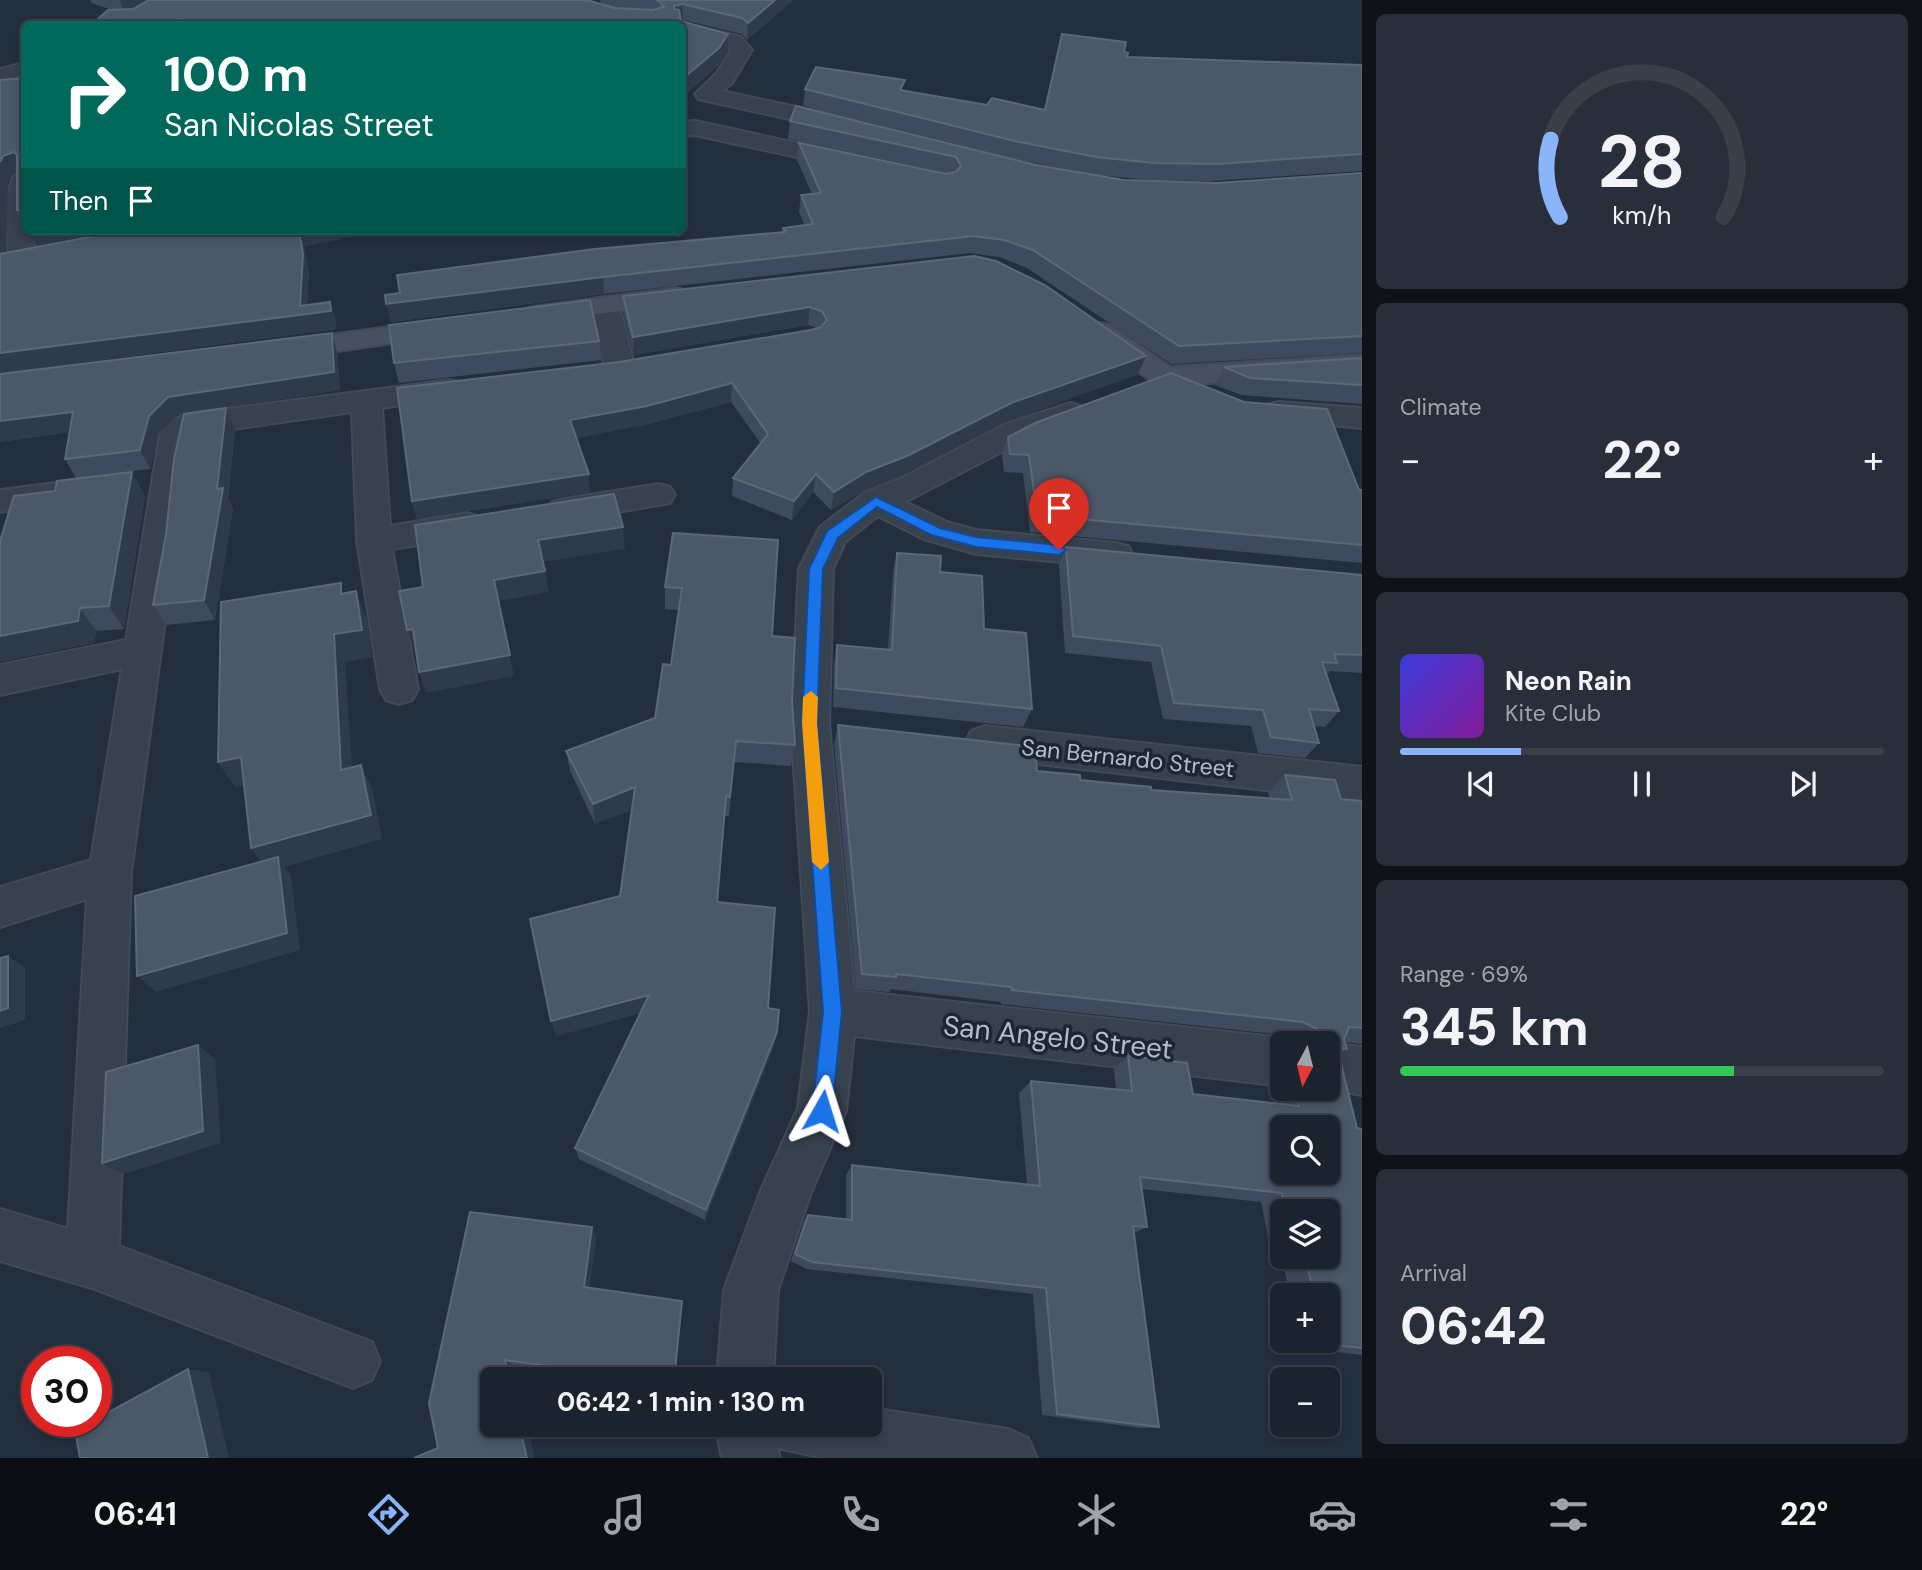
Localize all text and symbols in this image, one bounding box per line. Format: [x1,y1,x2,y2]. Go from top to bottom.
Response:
text: 100 m [164,42,308,106]
icon: right [49,49,140,140]
text: San Nicolas Street [164,104,434,146]
text: 28 [1598,116,1686,211]
icon: arrive [122,182,160,220]
text: Then [49,184,108,218]
text: km/h [1612,199,1672,232]
text: Climate [1400,392,1482,422]
text: 22° [1603,426,1681,494]
text: − [1400,435,1421,485]
text: + [1863,435,1884,485]
pin [1029,478,1089,550]
icon: arrive [1040,489,1078,527]
text: Neon Rain [1505,664,1632,698]
text: Kite Club [1505,698,1601,728]
street label: San Bernardo Street [1020,732,1236,784]
icon: previous [1462,765,1500,803]
icon: pause [1623,765,1661,803]
icon: next [1784,765,1822,803]
text: Range · 69% [1400,959,1528,989]
text: 345 km [1400,993,1589,1061]
street label: San Angelo Street [942,1007,1174,1068]
north arrow [1270,1031,1340,1101]
map controls [1270,1031,1340,1437]
position arrow [785,1074,859,1148]
button: search [1270,1115,1340,1185]
button: layers [1270,1199,1340,1269]
text: Arrival [1400,1258,1467,1288]
button: + [1270,1283,1340,1353]
text: 06:42 [1400,1292,1547,1360]
speed limit sign: 30 [21,1346,112,1437]
button: − [1270,1367,1340,1437]
text: 06:42 · 1 min · 130 m [557,1385,805,1419]
icon: directions [364,1490,413,1539]
icon: music [600,1490,649,1539]
icon: phone [836,1490,885,1539]
icon: climate [1072,1490,1121,1539]
icon: car [1308,1490,1357,1539]
icon: filters [1544,1490,1593,1539]
text: 06:41 [94,1493,177,1535]
text: 22° [1780,1493,1828,1535]

